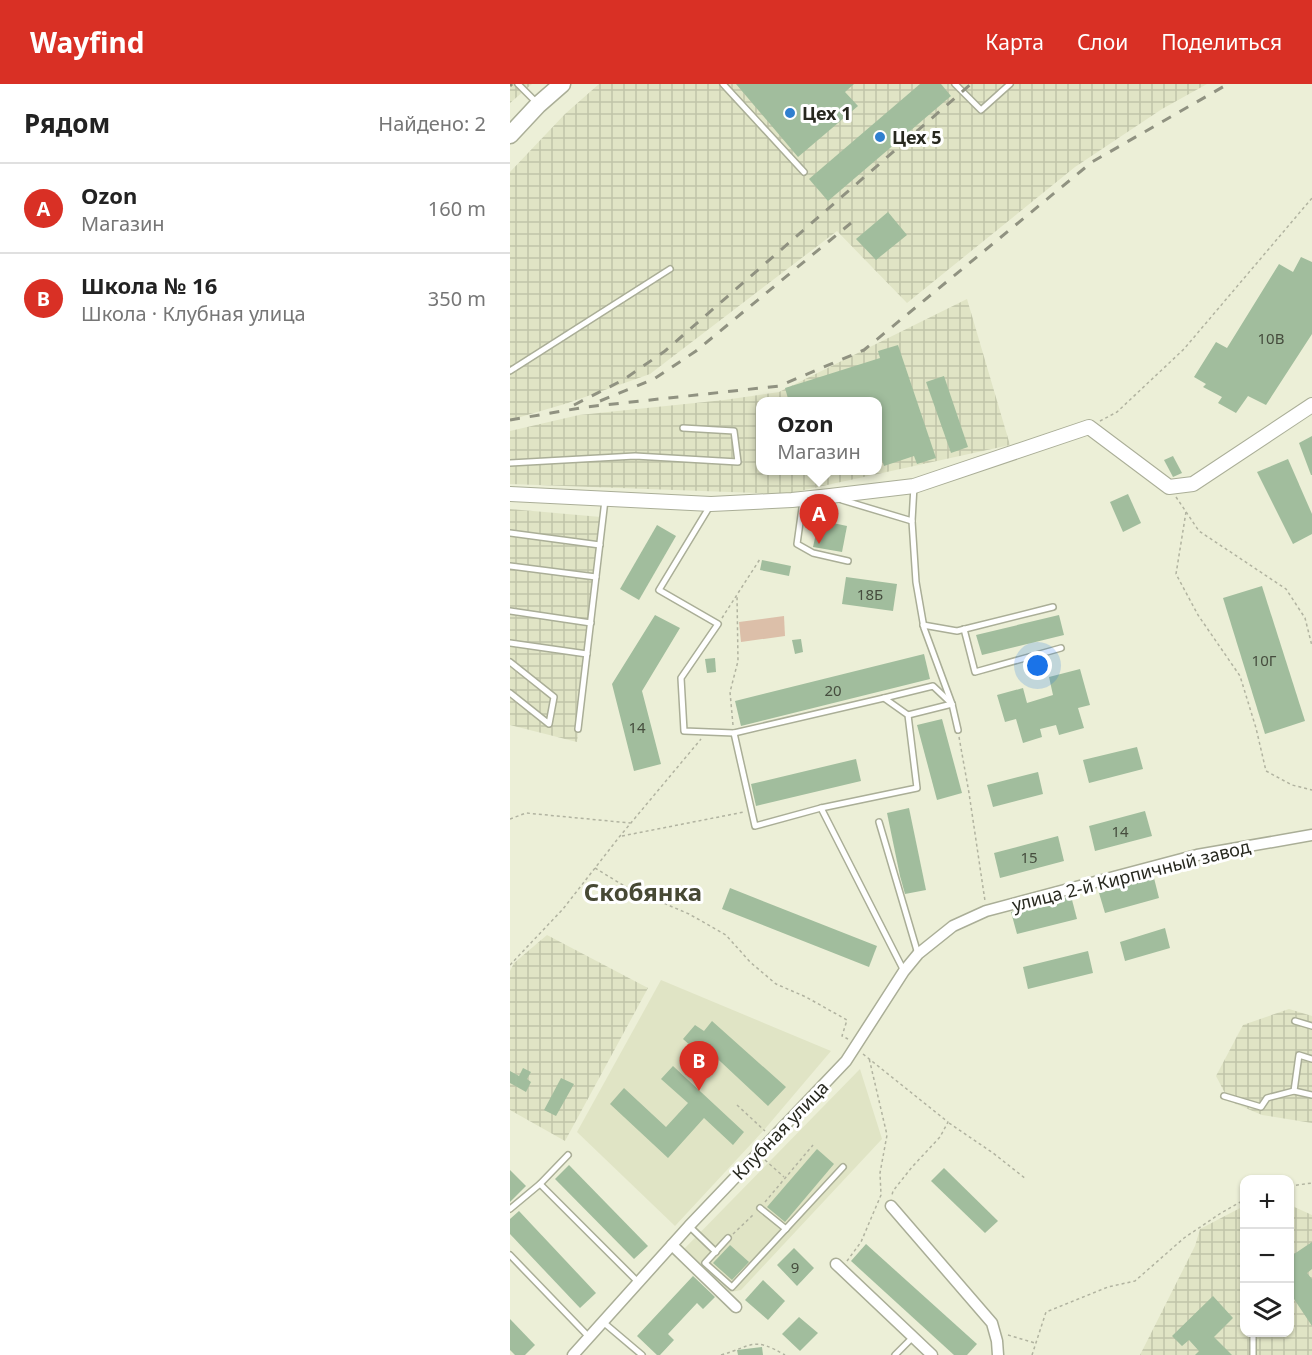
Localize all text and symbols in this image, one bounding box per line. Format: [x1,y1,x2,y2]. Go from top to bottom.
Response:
text: Wayfind [30,23,144,61]
text: Карта [985,28,1044,56]
text: Слои [1077,28,1128,56]
text: Поделиться [1161,28,1282,56]
place label: Цех 1 [802,101,851,125]
text: Рядом [24,105,110,141]
marker: Цех 1 [783,106,797,120]
text: Найдено: 2 [378,110,486,137]
place label: Цех 5 [892,125,941,149]
marker: Цех 5 [873,130,887,144]
text: Ozon [81,180,137,210]
text: A [37,195,50,222]
text: 160 m [428,195,486,222]
text: Магазин [81,210,165,237]
text: Школа № 16 [81,270,217,300]
text: B [37,285,50,312]
text: 350 m [428,285,486,312]
text: Школа · Клубная улица [81,300,306,327]
house number: 10В [1258,328,1284,348]
popup [756,397,882,475]
text: Ozon [777,408,834,438]
text: Магазин [777,438,861,465]
pin: A [800,494,838,544]
house number: 18Б [857,584,883,604]
house number: 10Г [1252,650,1277,670]
your location [1023,651,1052,680]
house number: 20 [824,680,842,700]
house number: 14 [628,717,646,737]
house number: 14 [1111,821,1129,841]
street label: улица 2-й Кирпичный завод [1009,834,1253,916]
house number: 15 [1020,847,1038,867]
district label: Скобянка [584,875,702,908]
pin: B [680,1042,718,1091]
street label: Клубная улица [727,1075,833,1185]
map controls [1240,1175,1294,1337]
button: + [1240,1175,1294,1229]
button: − [1240,1229,1294,1283]
house number: 9 [791,1257,799,1277]
button: layers [1240,1283,1294,1337]

